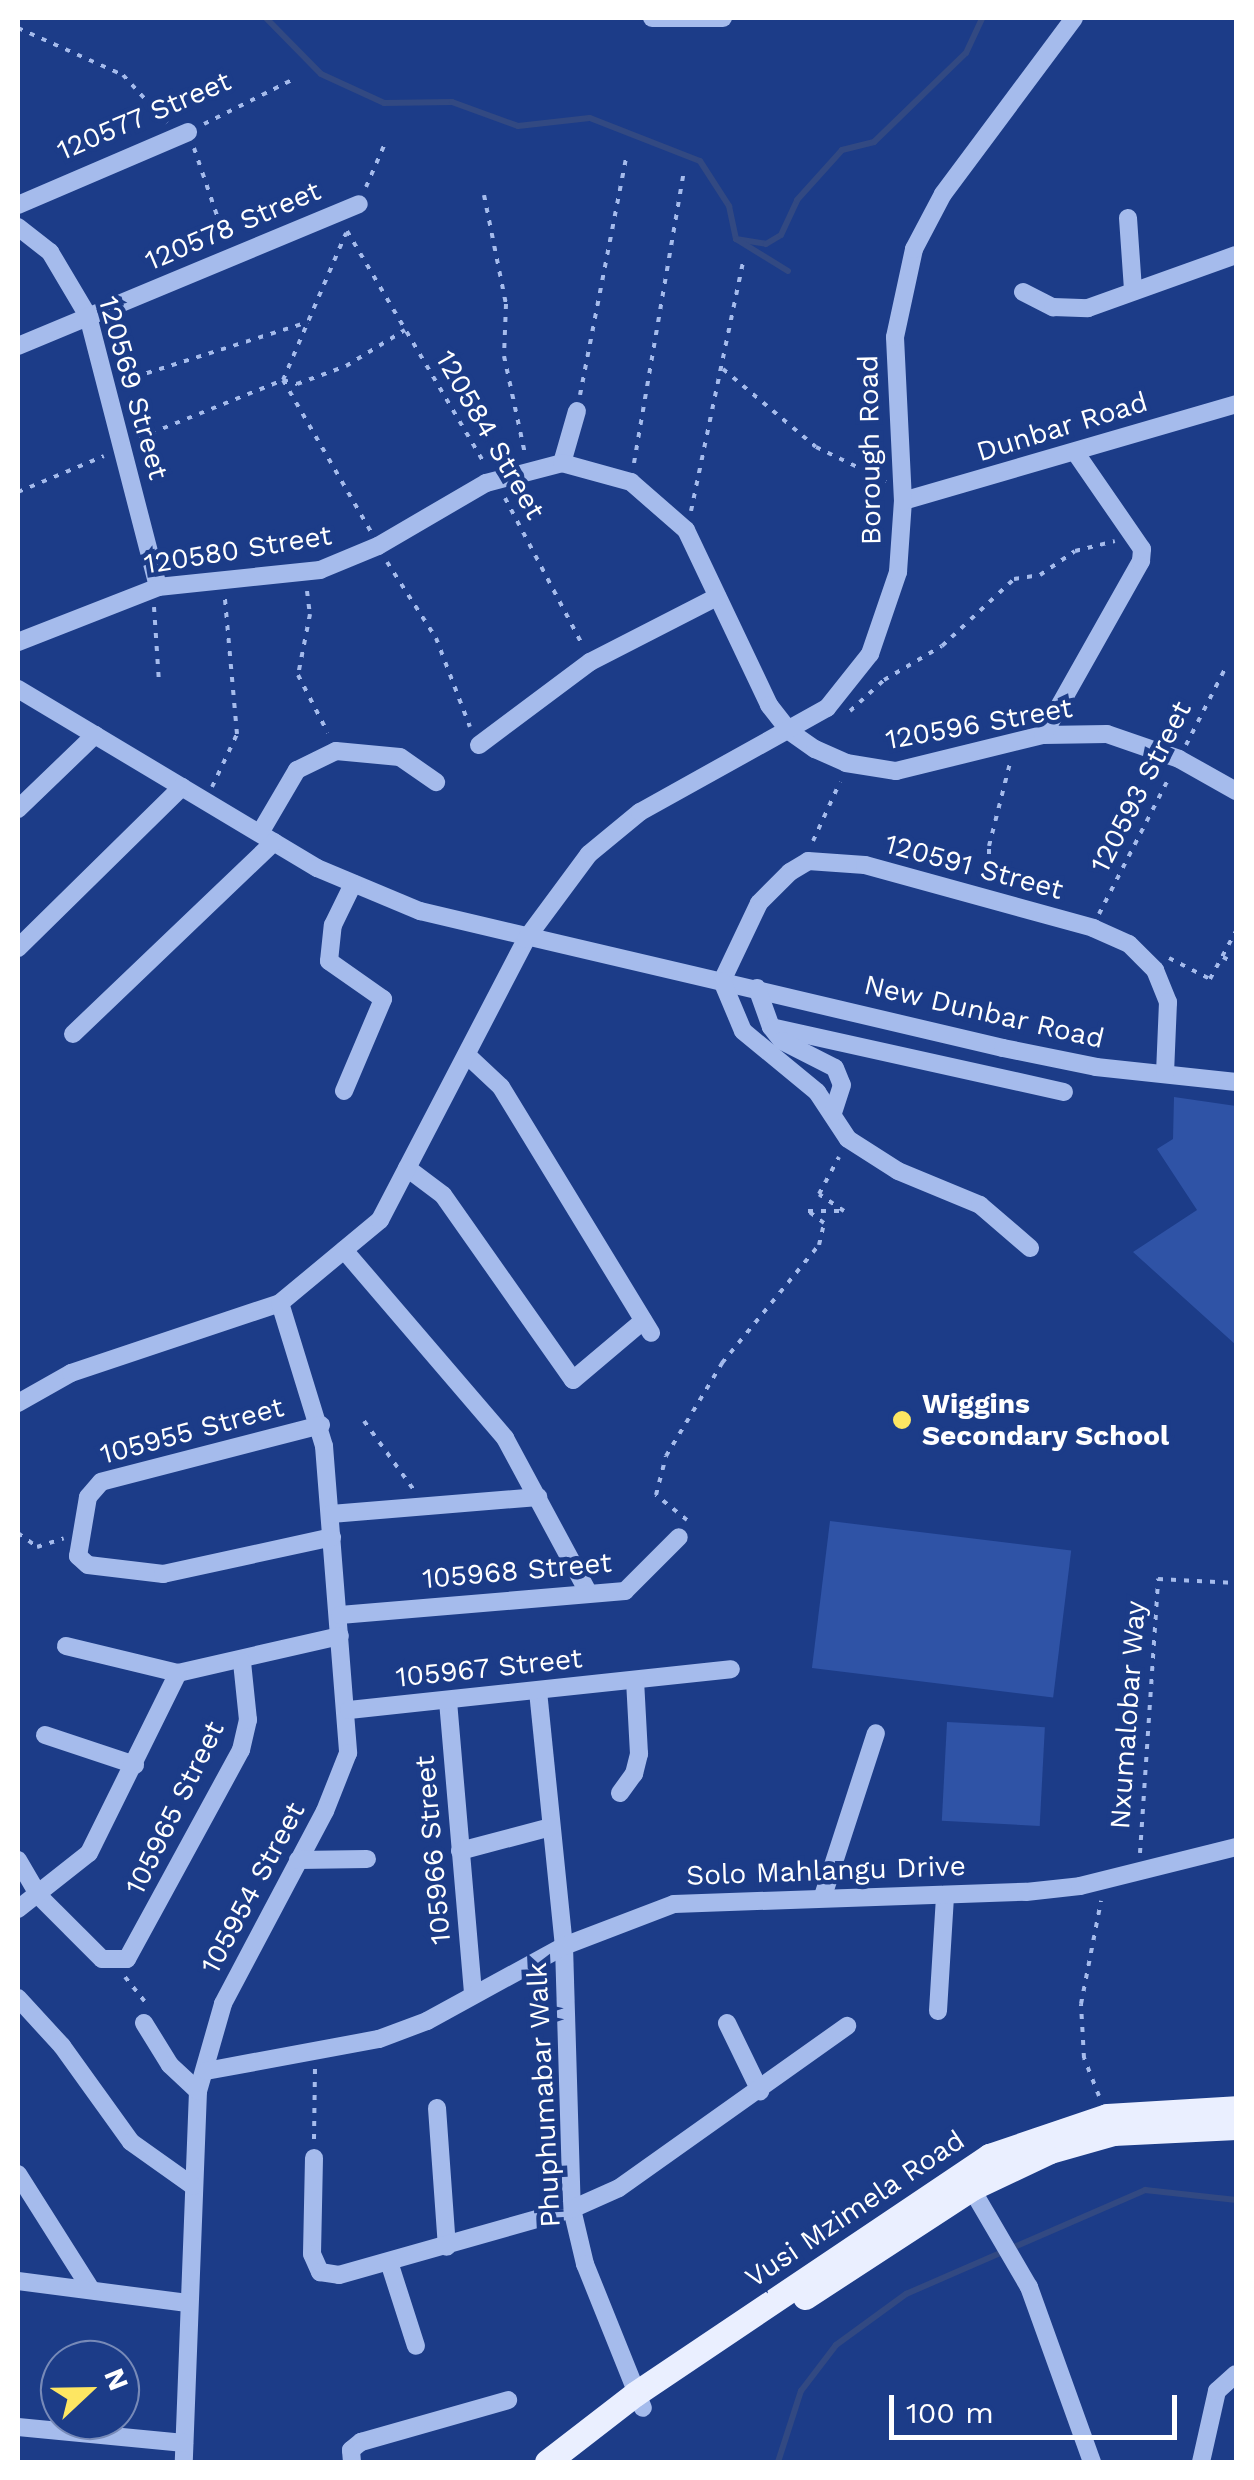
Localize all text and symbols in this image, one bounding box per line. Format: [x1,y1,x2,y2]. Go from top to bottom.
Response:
street label: 120577 Street [52,64,236,168]
street label: 120578 Street [140,174,326,278]
street label: 120569 Street [91,292,175,484]
street label: 120584 Street [428,345,552,525]
street label: Borough Road [852,355,888,545]
street label: Dunbar Road [972,385,1152,469]
street label: 120580 Street [142,519,334,581]
street label: 120596 Street [883,691,1075,757]
street label: 120593 Street [1083,696,1199,878]
street label: 120591 Street [881,827,1067,907]
street label: New Dunbar Road [860,968,1108,1056]
place label: Wiggins Secondary School [922,1387,1170,1453]
street label: 105955 Street [97,1390,287,1472]
marker: Wiggins Secondary School [891,1409,913,1431]
street label: 105968 Street [421,1546,613,1596]
street label: Nxumalobar Way [1103,1599,1153,1831]
street label: 105967 Street [394,1641,584,1695]
street label: 105965 Street [118,1716,232,1900]
street label: 105966 Street [408,1754,458,1946]
street label: 105954 Street [194,1797,312,1979]
street label: Solo Mahlangu Drive [686,1849,966,1893]
street label: Phuphumabar Walk [520,1961,568,2229]
street label: Vusi Mzimela Road [739,2123,971,2295]
north arrow [40,2340,140,2440]
text: N [97,2364,136,2395]
scale bar [894,2375,1182,2437]
text: 100 m [906,2395,994,2430]

